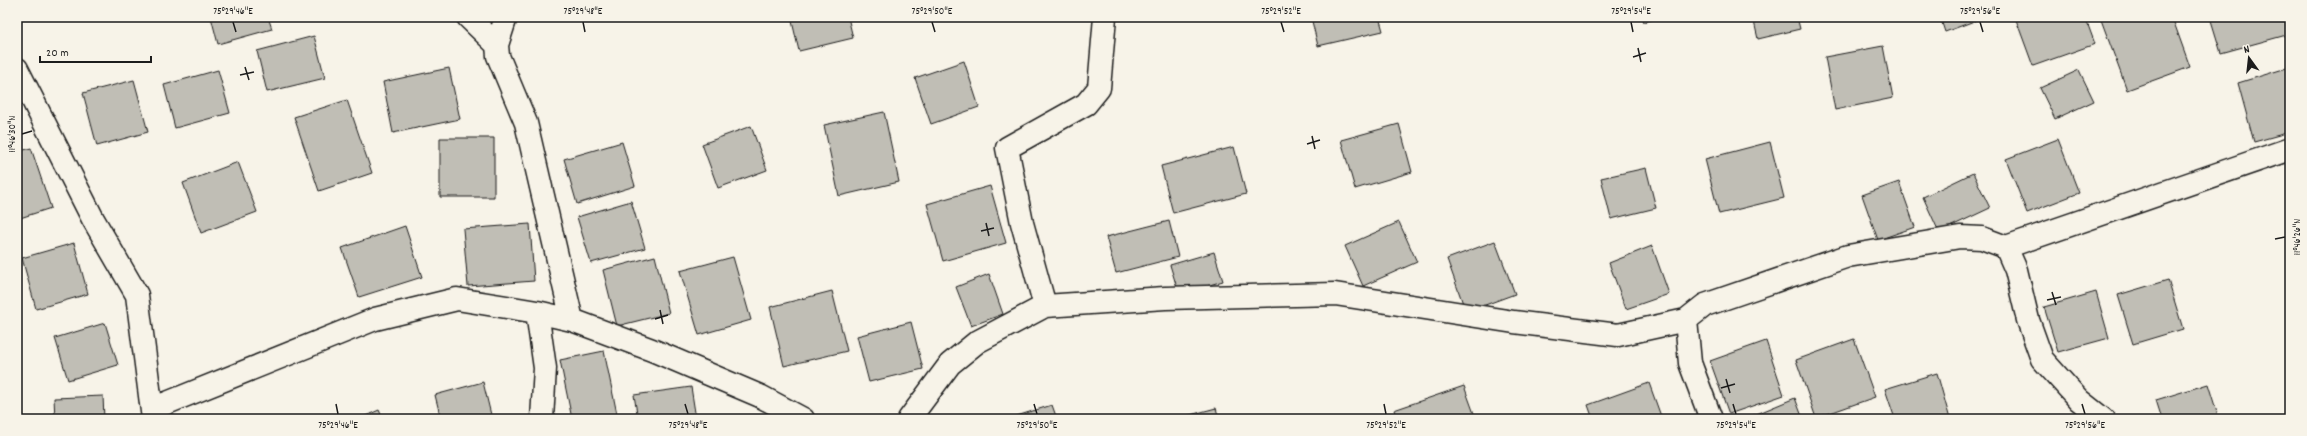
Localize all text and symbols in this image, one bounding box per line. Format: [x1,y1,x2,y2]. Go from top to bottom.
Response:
text: 75°29'46"E [213,5,253,19]
text: 75°29'48"E [564,5,603,19]
text: 75°29'50"E [912,5,953,19]
text: 75°29'52"E [1261,5,1301,19]
text: 75°29'54"E [1611,5,1651,19]
text: 75°29'56"E [1960,5,2001,19]
scale bar [40,38,151,64]
north arrow [2229,38,2269,78]
text: N [2242,42,2252,59]
text: 20 m [46,45,69,62]
text: 11°46'30"N [6,115,20,153]
text: 11°46'26"N [2291,219,2305,255]
text: 75°29'46"E [318,419,358,433]
text: 75°29'48"E [669,419,708,433]
text: 75°29'50"E [1017,419,1058,433]
text: 75°29'52"E [1366,419,1406,433]
text: 75°29'54"E [1716,419,1756,433]
text: 75°29'56"E [2065,419,2106,433]

